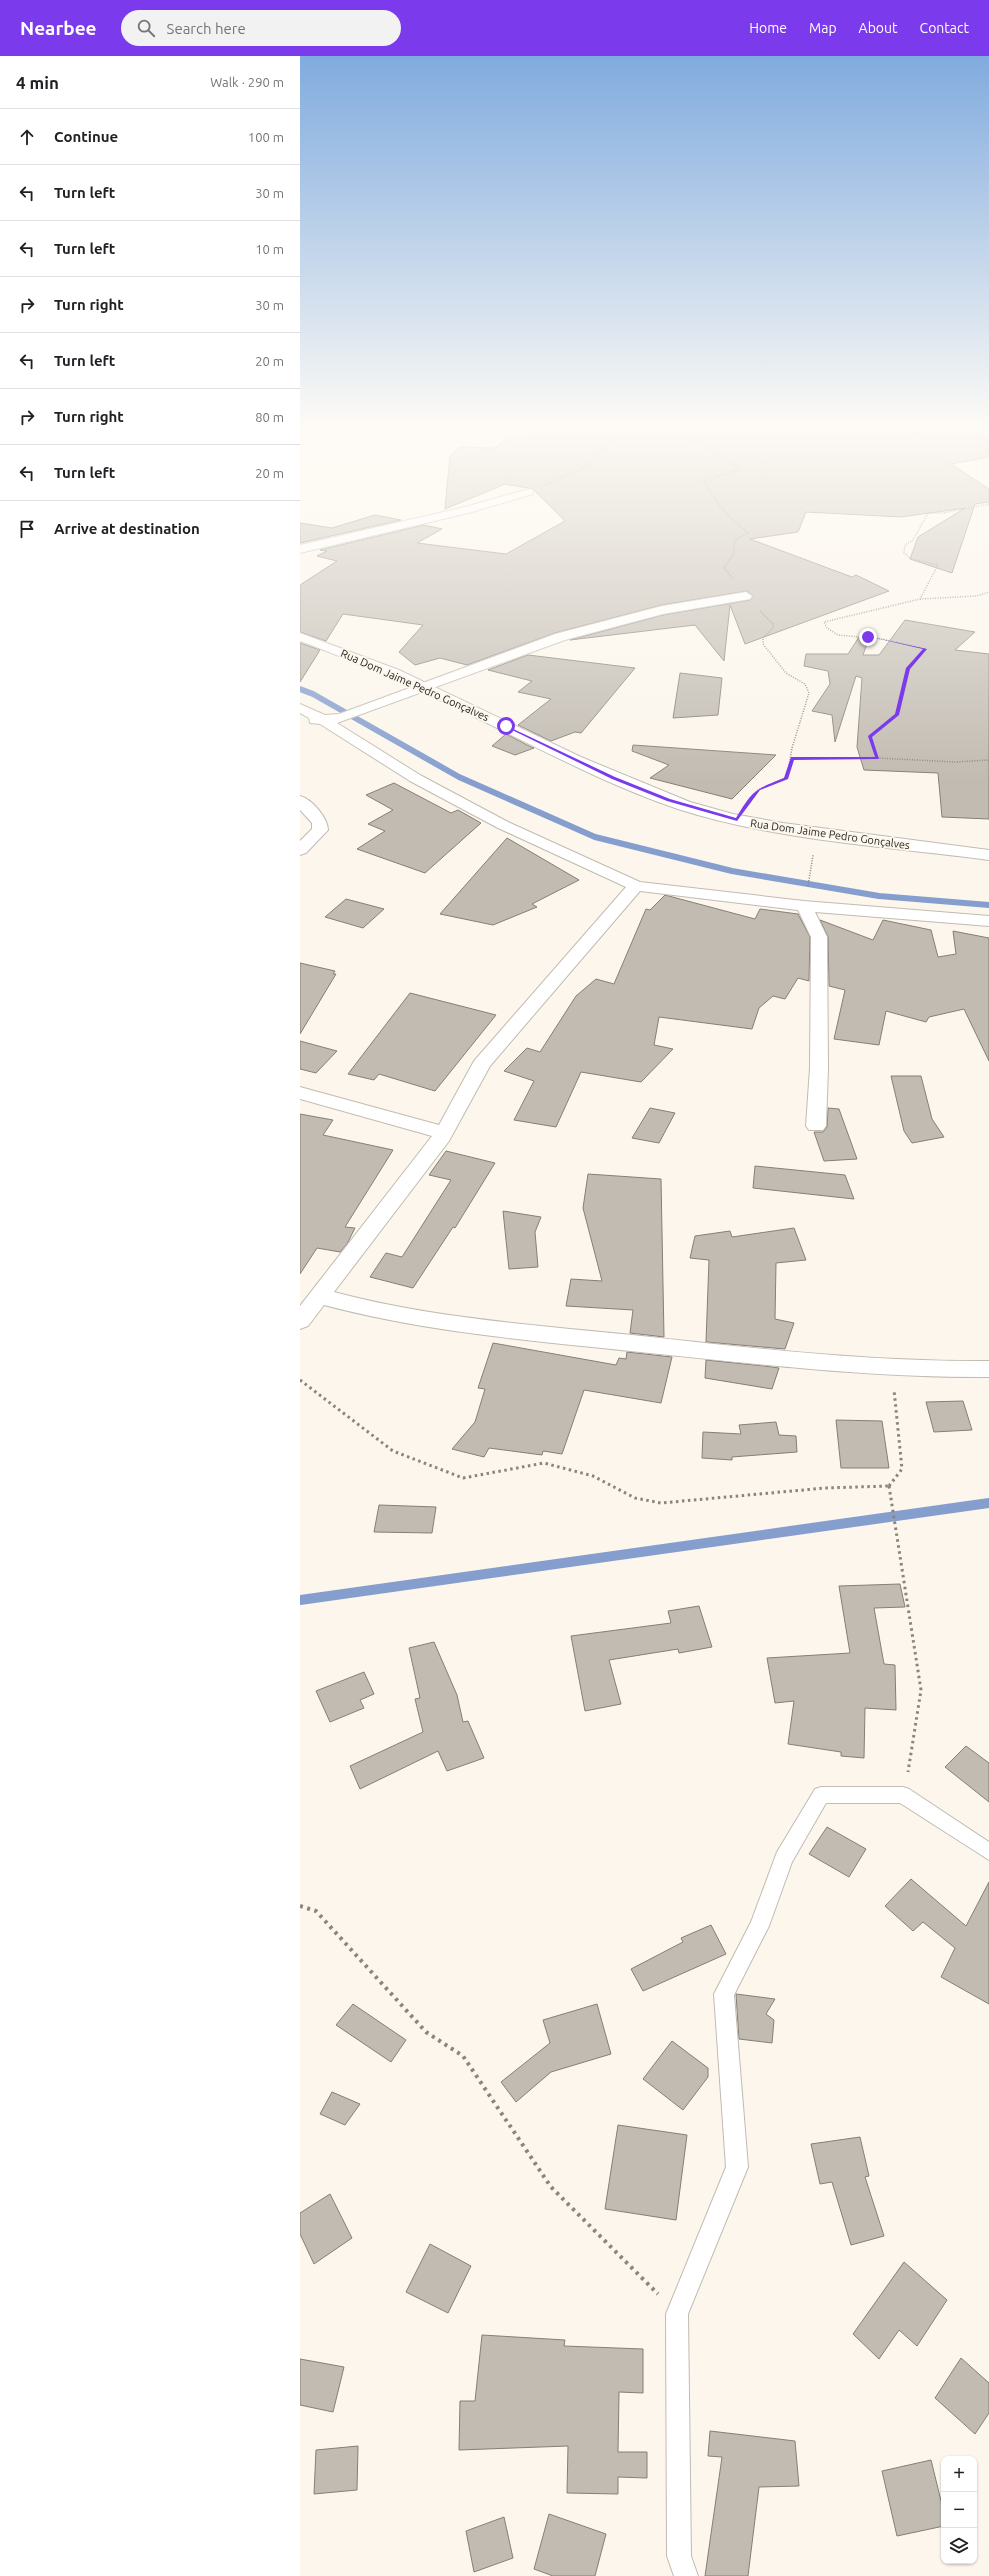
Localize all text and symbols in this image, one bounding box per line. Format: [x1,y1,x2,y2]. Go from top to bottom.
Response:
search box [121,10,401,46]
text: Nearbee [20,17,97,39]
icon: search [135,17,157,39]
text: Search here [167,20,246,37]
text: Home [749,20,787,36]
text: Map [809,20,837,36]
text: About [859,20,898,36]
text: Contact [920,20,969,36]
text: 4 min [16,73,59,92]
text: Walk · 290 m [210,75,284,89]
icon: ahead [16,126,38,148]
text: Continue [54,128,118,145]
text: 100 m [248,130,284,144]
icon: left [16,182,38,204]
text: Turn left [54,184,115,201]
text: 30 m [255,186,284,200]
icon: left [16,238,38,260]
text: Turn left [54,240,115,257]
text: 10 m [255,242,284,256]
icon: right [16,294,38,316]
text: Turn right [54,296,124,313]
text: 30 m [255,298,284,312]
icon: left [16,350,38,372]
text: Turn left [54,352,115,369]
text: 20 m [255,354,284,368]
icon: right [16,406,38,428]
text: Turn right [54,408,124,425]
text: 80 m [255,410,284,424]
icon: left [16,462,38,484]
text: Turn left [54,464,115,481]
text: 20 m [255,466,284,480]
icon: arrive [16,518,38,540]
text: Arrive at destination [54,520,200,537]
route end [859,628,877,646]
street label: Rua Dom Jaime Pedro Gonçalves [339,647,491,723]
route start [497,717,515,735]
street label: Rua Dom Jaime Pedro Gonçalves [749,817,911,851]
map controls [941,2456,977,2564]
button: + [941,2456,977,2492]
button: − [941,2492,977,2528]
button: layers [941,2528,977,2564]

